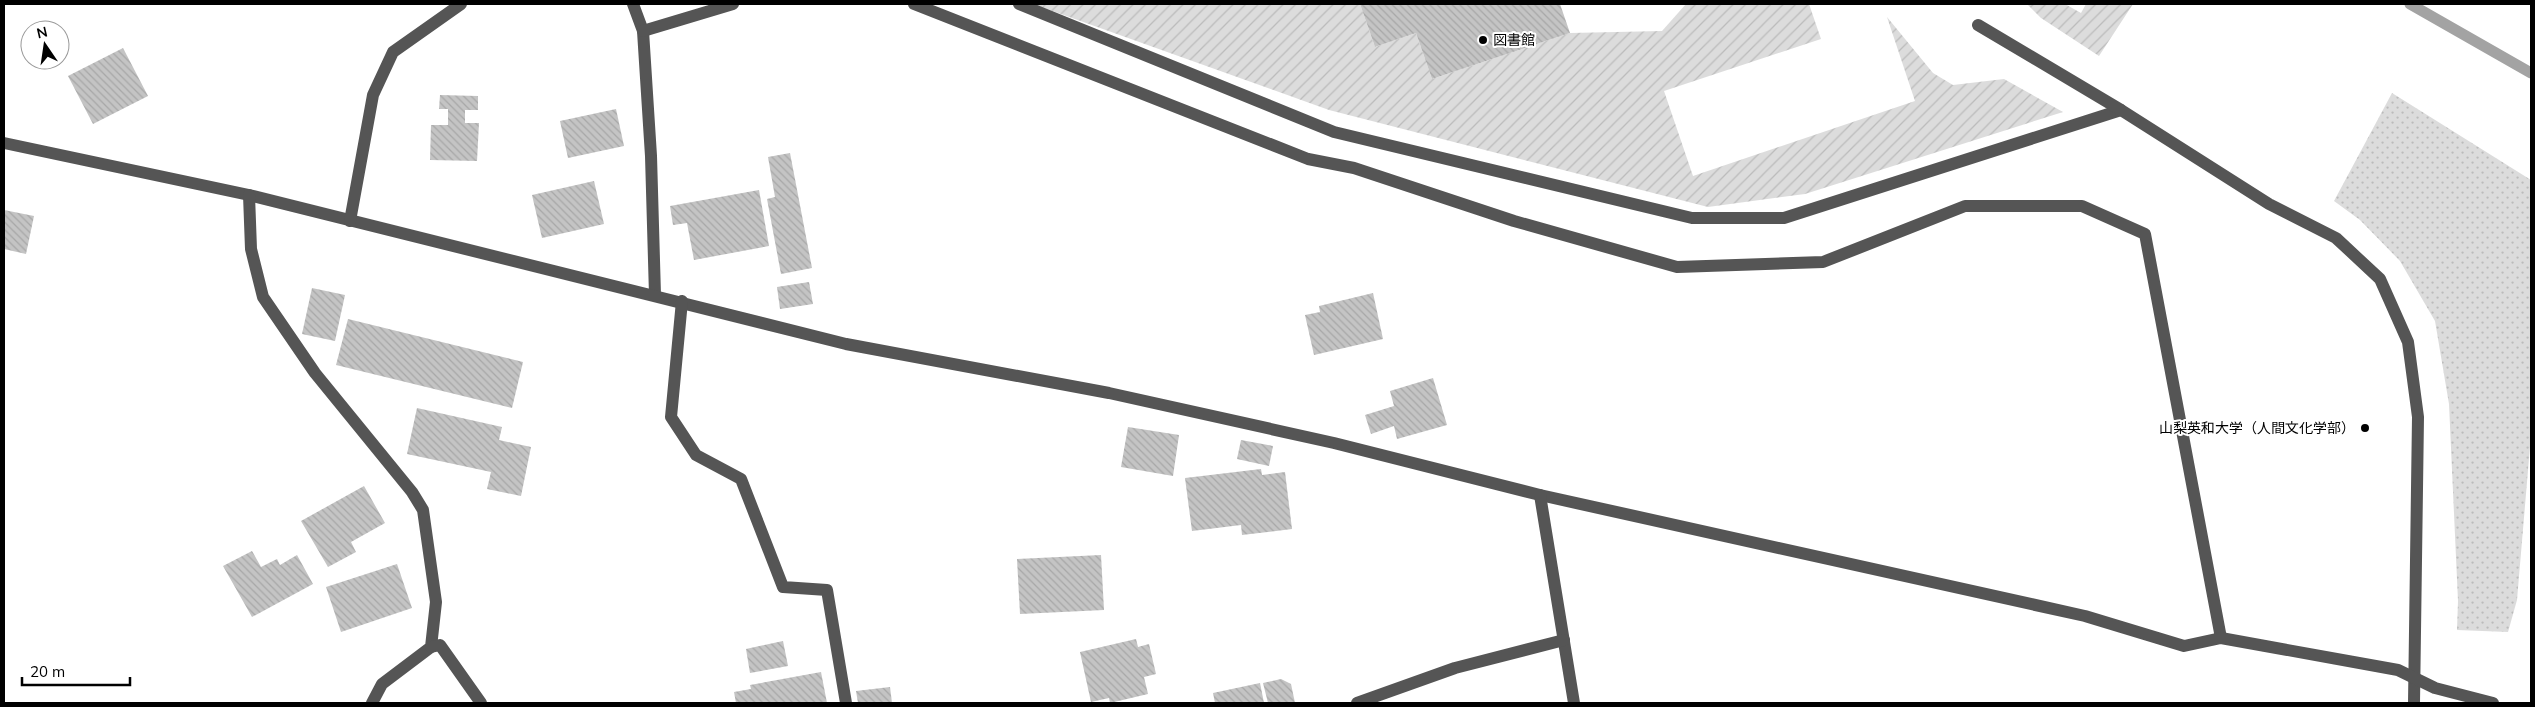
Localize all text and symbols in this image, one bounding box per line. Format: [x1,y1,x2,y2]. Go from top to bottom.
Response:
north arrow [20,20,70,70]
text: N [35,22,49,42]
place label: 図書館 [1493,31,1535,49]
marker: 図書館 [1477,34,1489,46]
place label: 山梨英和大学（人間文化学部） [2159,419,2355,437]
marker: 山梨英和大学（人間文化学部） [2359,422,2371,434]
scale bar [22,654,130,686]
text: 20 m [30,662,65,681]

